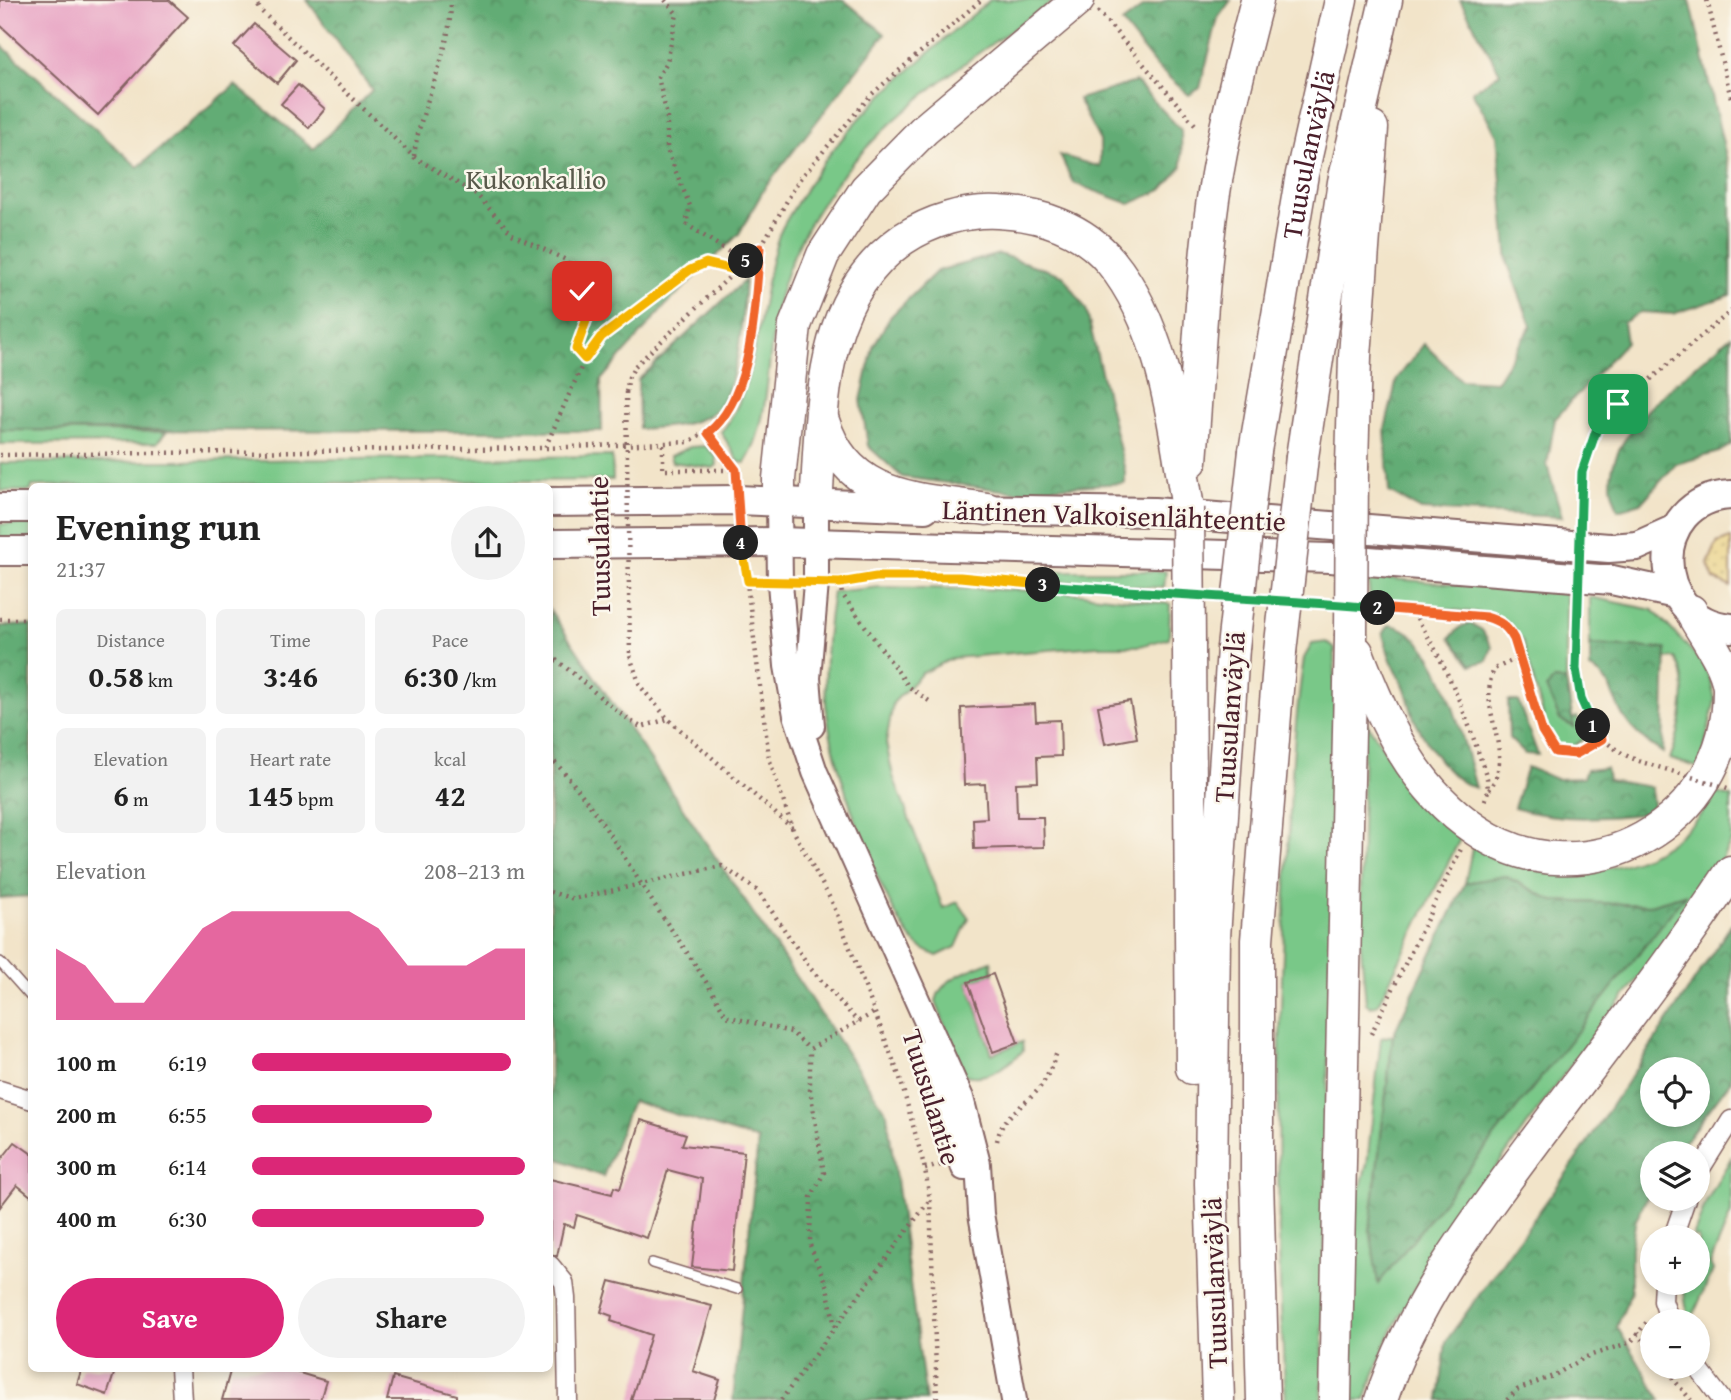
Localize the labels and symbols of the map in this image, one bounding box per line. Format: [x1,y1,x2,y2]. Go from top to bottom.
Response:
street label: Tuusulanväylä [1270,65,1345,242]
park label: Kukonkallio [466,158,606,199]
pin: 5 [728,244,764,278]
pin [552,261,612,321]
pin [1588,374,1648,434]
street label: Tuusulantie [577,476,620,616]
street label: Läntinen Valkoisenlähteentie [941,488,1287,541]
pin: 4 [724,526,758,560]
pin: 3 [1026,568,1060,602]
pin: 2 [1360,590,1396,626]
street label: Tuusulanväylä [1202,629,1255,804]
pin: 1 [1576,708,1610,744]
street label: Tuusulantie [892,1024,973,1170]
street label: Tuusulanväylä [1190,1196,1237,1369]

